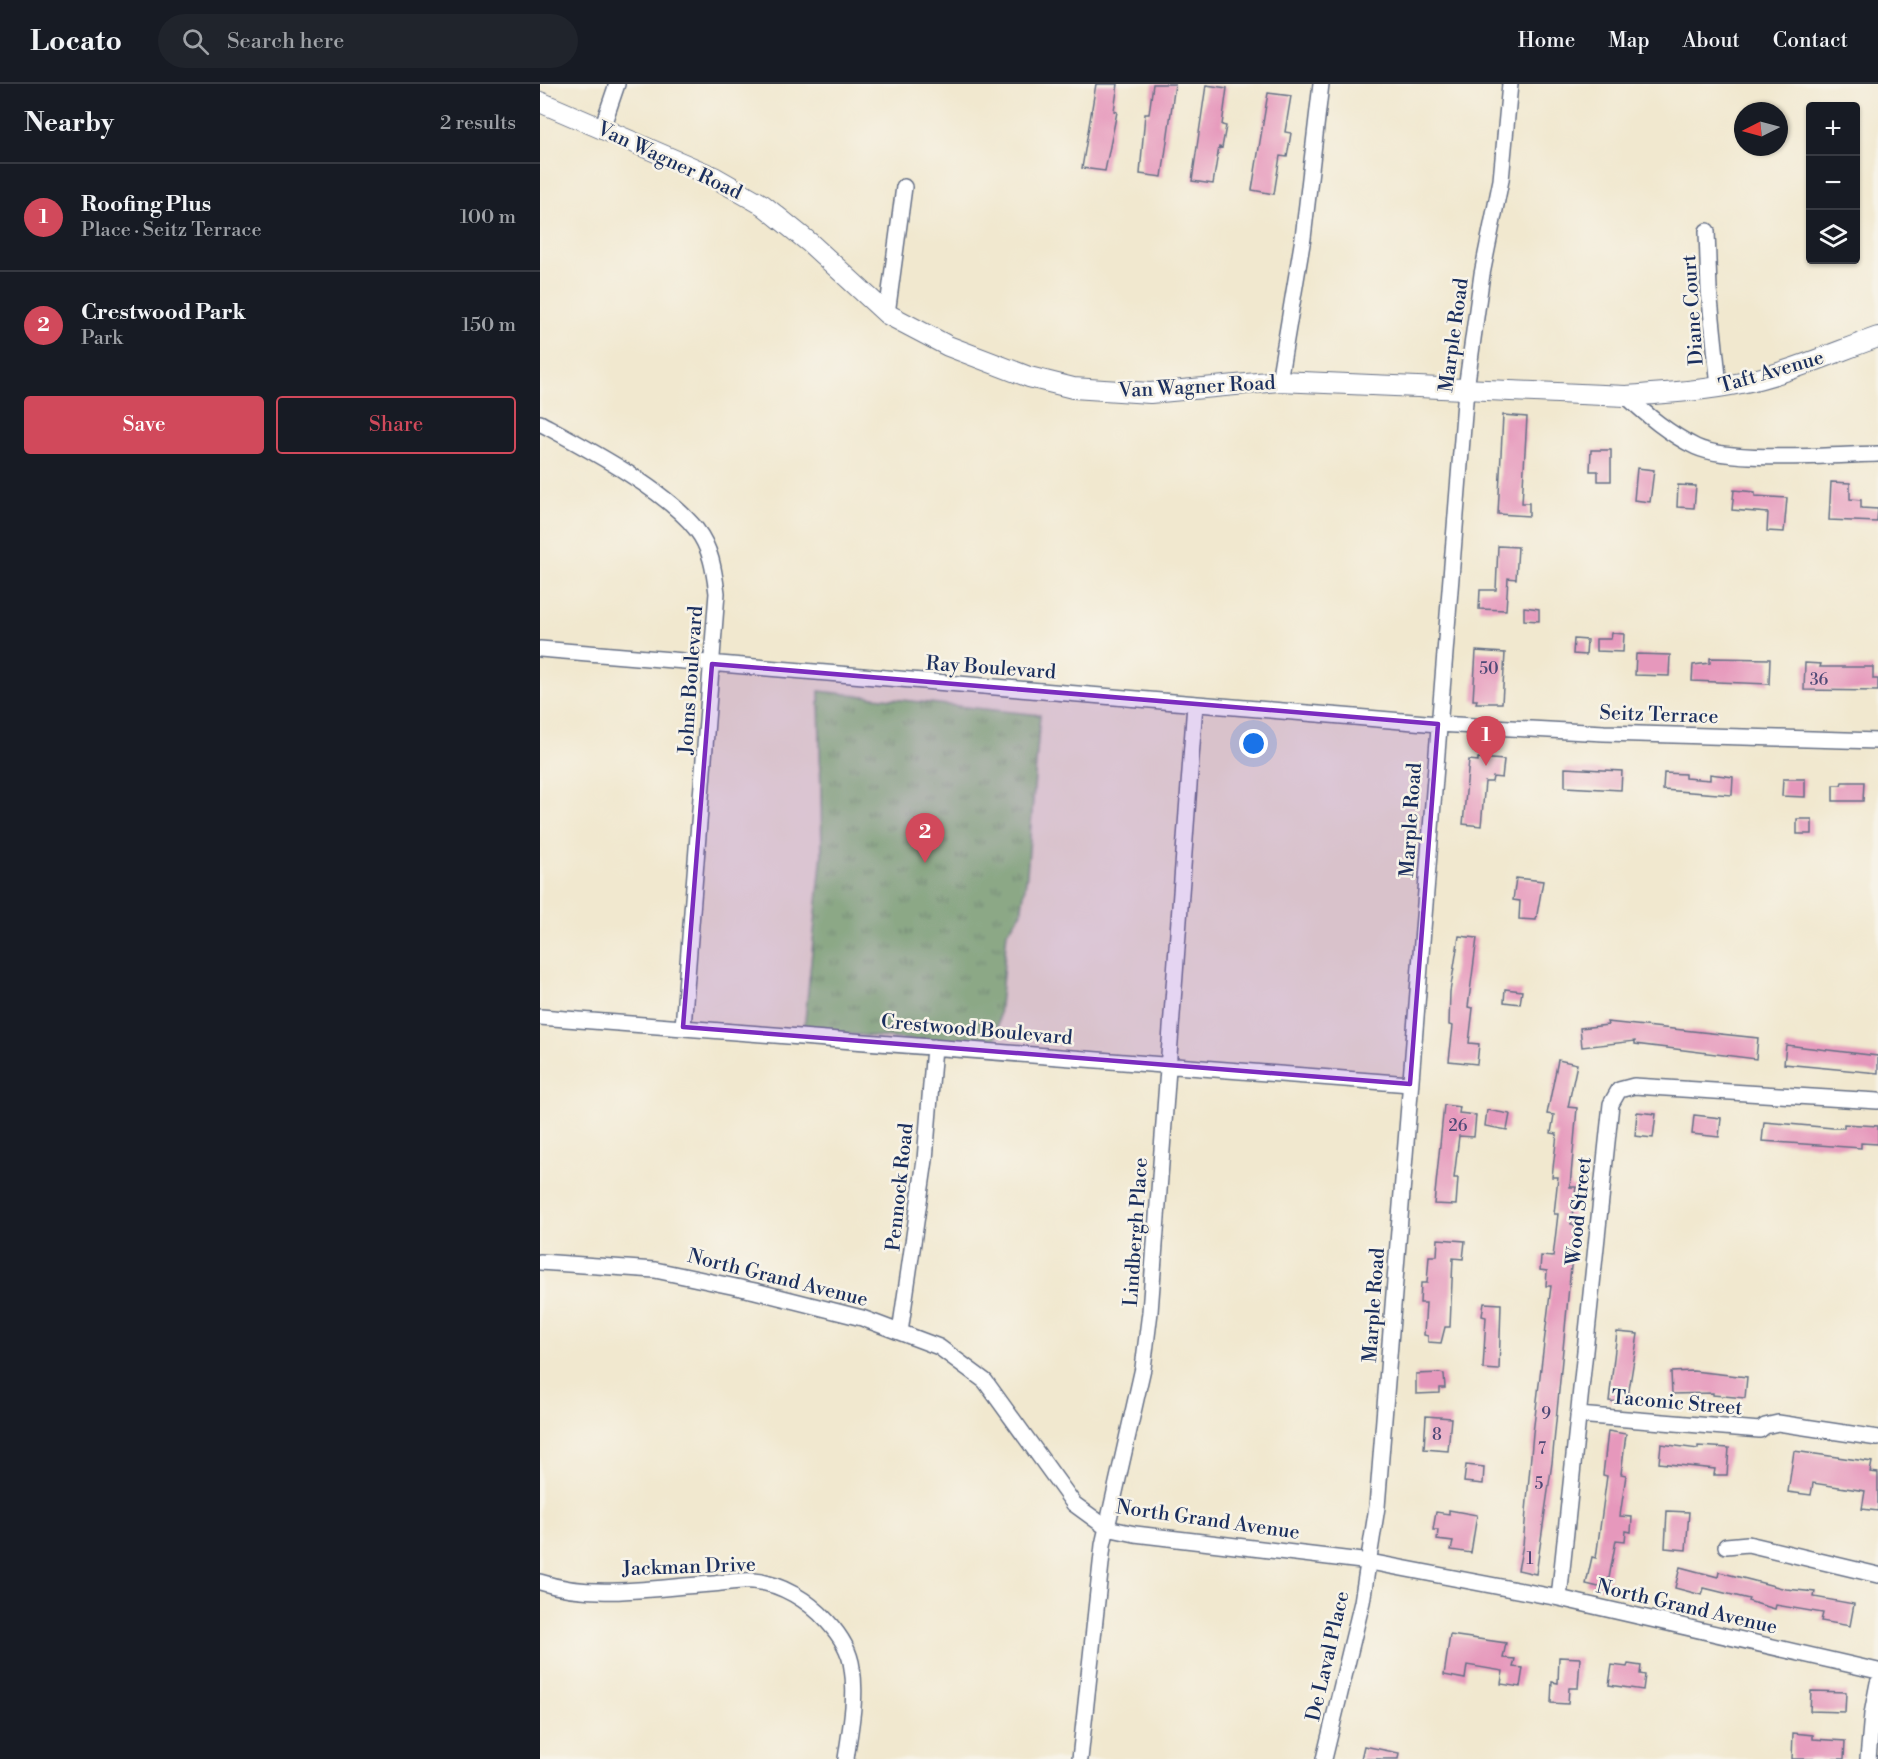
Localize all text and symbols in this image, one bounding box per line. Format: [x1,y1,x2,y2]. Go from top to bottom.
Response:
search box [158,14,578,68]
text: Locato [30,24,122,59]
icon: search [179,25,212,58]
text: Search here [227,28,344,55]
text: Home [1518,28,1575,54]
text: Map [1608,28,1650,54]
text: About [1683,28,1740,54]
text: Contact [1773,28,1848,54]
north arrow [1734,102,1788,156]
map controls [1806,102,1860,264]
button: + [1806,102,1860,156]
text: Nearby [24,107,114,139]
text: 2 results [440,111,516,136]
street label: Van Wagner Road [592,116,746,206]
button: − [1806,156,1860,210]
text: Roofing Plus [81,191,211,218]
text: 1 [39,205,48,230]
text: 100 m [460,205,516,230]
button: layers [1806,210,1860,264]
text: Place · Seitz Terrace [81,218,262,243]
street label: Diane Court [1677,254,1710,366]
street label: Marple Road [1434,276,1475,394]
text: Crestwood Park [81,299,246,326]
text: 2 [37,313,50,338]
text: 150 m [461,313,516,338]
text: Park [81,326,123,351]
street label: Taft Avenue [1716,346,1827,399]
street label: Van Wagner Road [1117,371,1277,404]
button: Save [24,396,264,454]
button: Share [276,396,516,454]
street label: Johns Boulevard [674,604,709,756]
street label: Ray Boulevard [925,651,1058,686]
house number: 50 [1479,659,1499,679]
house number: 36 [1810,670,1829,690]
street label: Seitz Terrace [1599,701,1719,730]
pin: 1 [1466,716,1506,766]
your location [1239,729,1268,758]
street label: Marple Road [1395,761,1428,878]
pin: 2 [906,814,944,863]
street label: Crestwood Boulevard [880,1010,1074,1051]
house number: 26 [1449,1116,1468,1136]
street label: Pennock Road [881,1121,920,1252]
street label: Wood Street [1561,1156,1598,1268]
street label: Lindbergh Place [1119,1157,1154,1308]
street label: North Grand Avenue [685,1244,871,1313]
street label: Marple Road [1358,1246,1391,1363]
street label: Taconic Street [1610,1385,1743,1422]
house number: 9 [1541,1404,1551,1424]
house number: 8 [1432,1425,1442,1445]
house number: 7 [1538,1439,1546,1459]
house number: 5 [1535,1474,1544,1494]
street label: North Grand Avenue [1114,1495,1301,1546]
house number: 1 [1527,1549,1534,1569]
street label: Jackman Drive [621,1553,756,1582]
street label: North Grand Avenue [1594,1574,1780,1640]
street label: De Laval Place [1301,1589,1356,1724]

